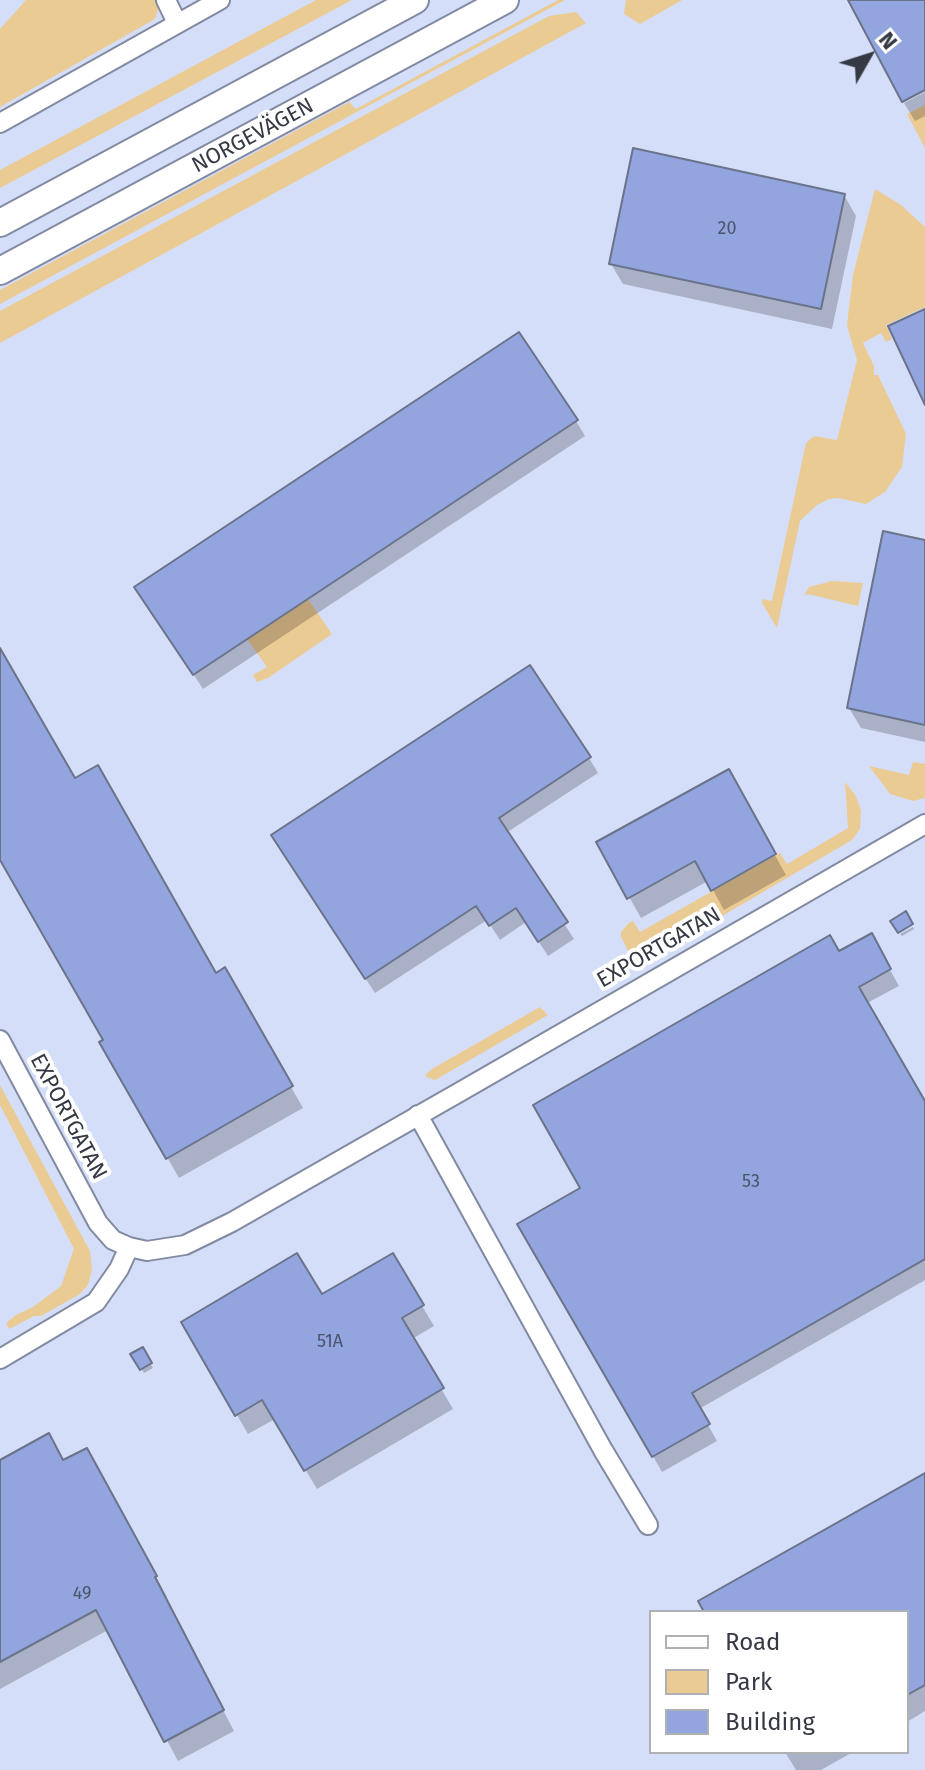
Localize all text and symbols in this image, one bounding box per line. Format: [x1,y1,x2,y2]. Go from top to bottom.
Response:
north arrow [829,16,909,96]
text: N [873,26,903,55]
street label: NORGEVÄGEN [188,93,318,179]
house number: 20 [718,218,736,240]
street label: EXPORTGATAN [592,902,726,994]
street label: EXPORTGATAN [24,1050,112,1184]
house number: 53 [742,1171,760,1193]
house number: 51A [317,1331,343,1353]
house number: 49 [73,1583,91,1605]
legend [649,1610,909,1754]
text: Road [725,1628,780,1656]
text: Park [725,1668,772,1696]
text: Building [725,1708,815,1736]

